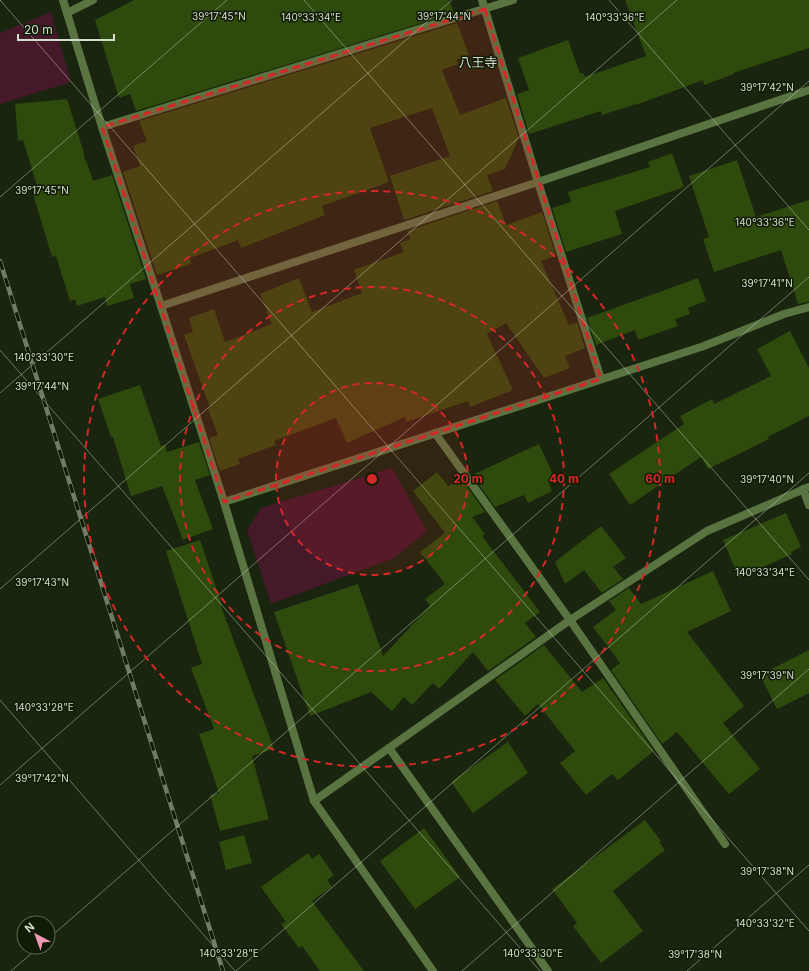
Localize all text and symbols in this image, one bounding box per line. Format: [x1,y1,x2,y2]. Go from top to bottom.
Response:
text: 39°17'45"N [192,10,246,22]
text: 39°17'44"N [417,10,471,22]
text: 140°33'34"E [281,11,341,23]
text: 140°33'36"E [585,11,645,23]
scale bar [18,16,114,42]
text: 20 m [24,22,53,37]
district label: 八王寺 [458,54,498,70]
text: 39°17'42"N [740,81,794,93]
text: 39°17'45"N [15,184,69,196]
text: 140°33'36"E [735,216,795,228]
text: 39°17'41"N [741,277,793,289]
text: 140°33'30"E [14,351,74,363]
text: 39°17'44"N [15,380,69,392]
text: 20 m [453,471,483,486]
text: 40 m [549,471,579,486]
text: 60 m [645,471,675,486]
centre of rings [365,472,379,486]
text: 39°17'40"N [740,473,794,485]
text: 140°33'34"E [735,566,795,578]
text: 39°17'43"N [15,576,69,588]
text: 39°17'39"N [740,669,794,681]
text: 140°33'28"E [14,701,74,713]
text: 39°17'42"N [15,772,69,784]
text: 39°17'38"N [740,865,794,877]
north arrow [16,915,56,955]
text: 140°33'32"E [735,917,795,929]
text: N [22,919,37,935]
text: 140°33'28"E [199,947,259,959]
text: 140°33'30"E [503,947,563,959]
text: 39°17'38"N [668,948,722,960]

